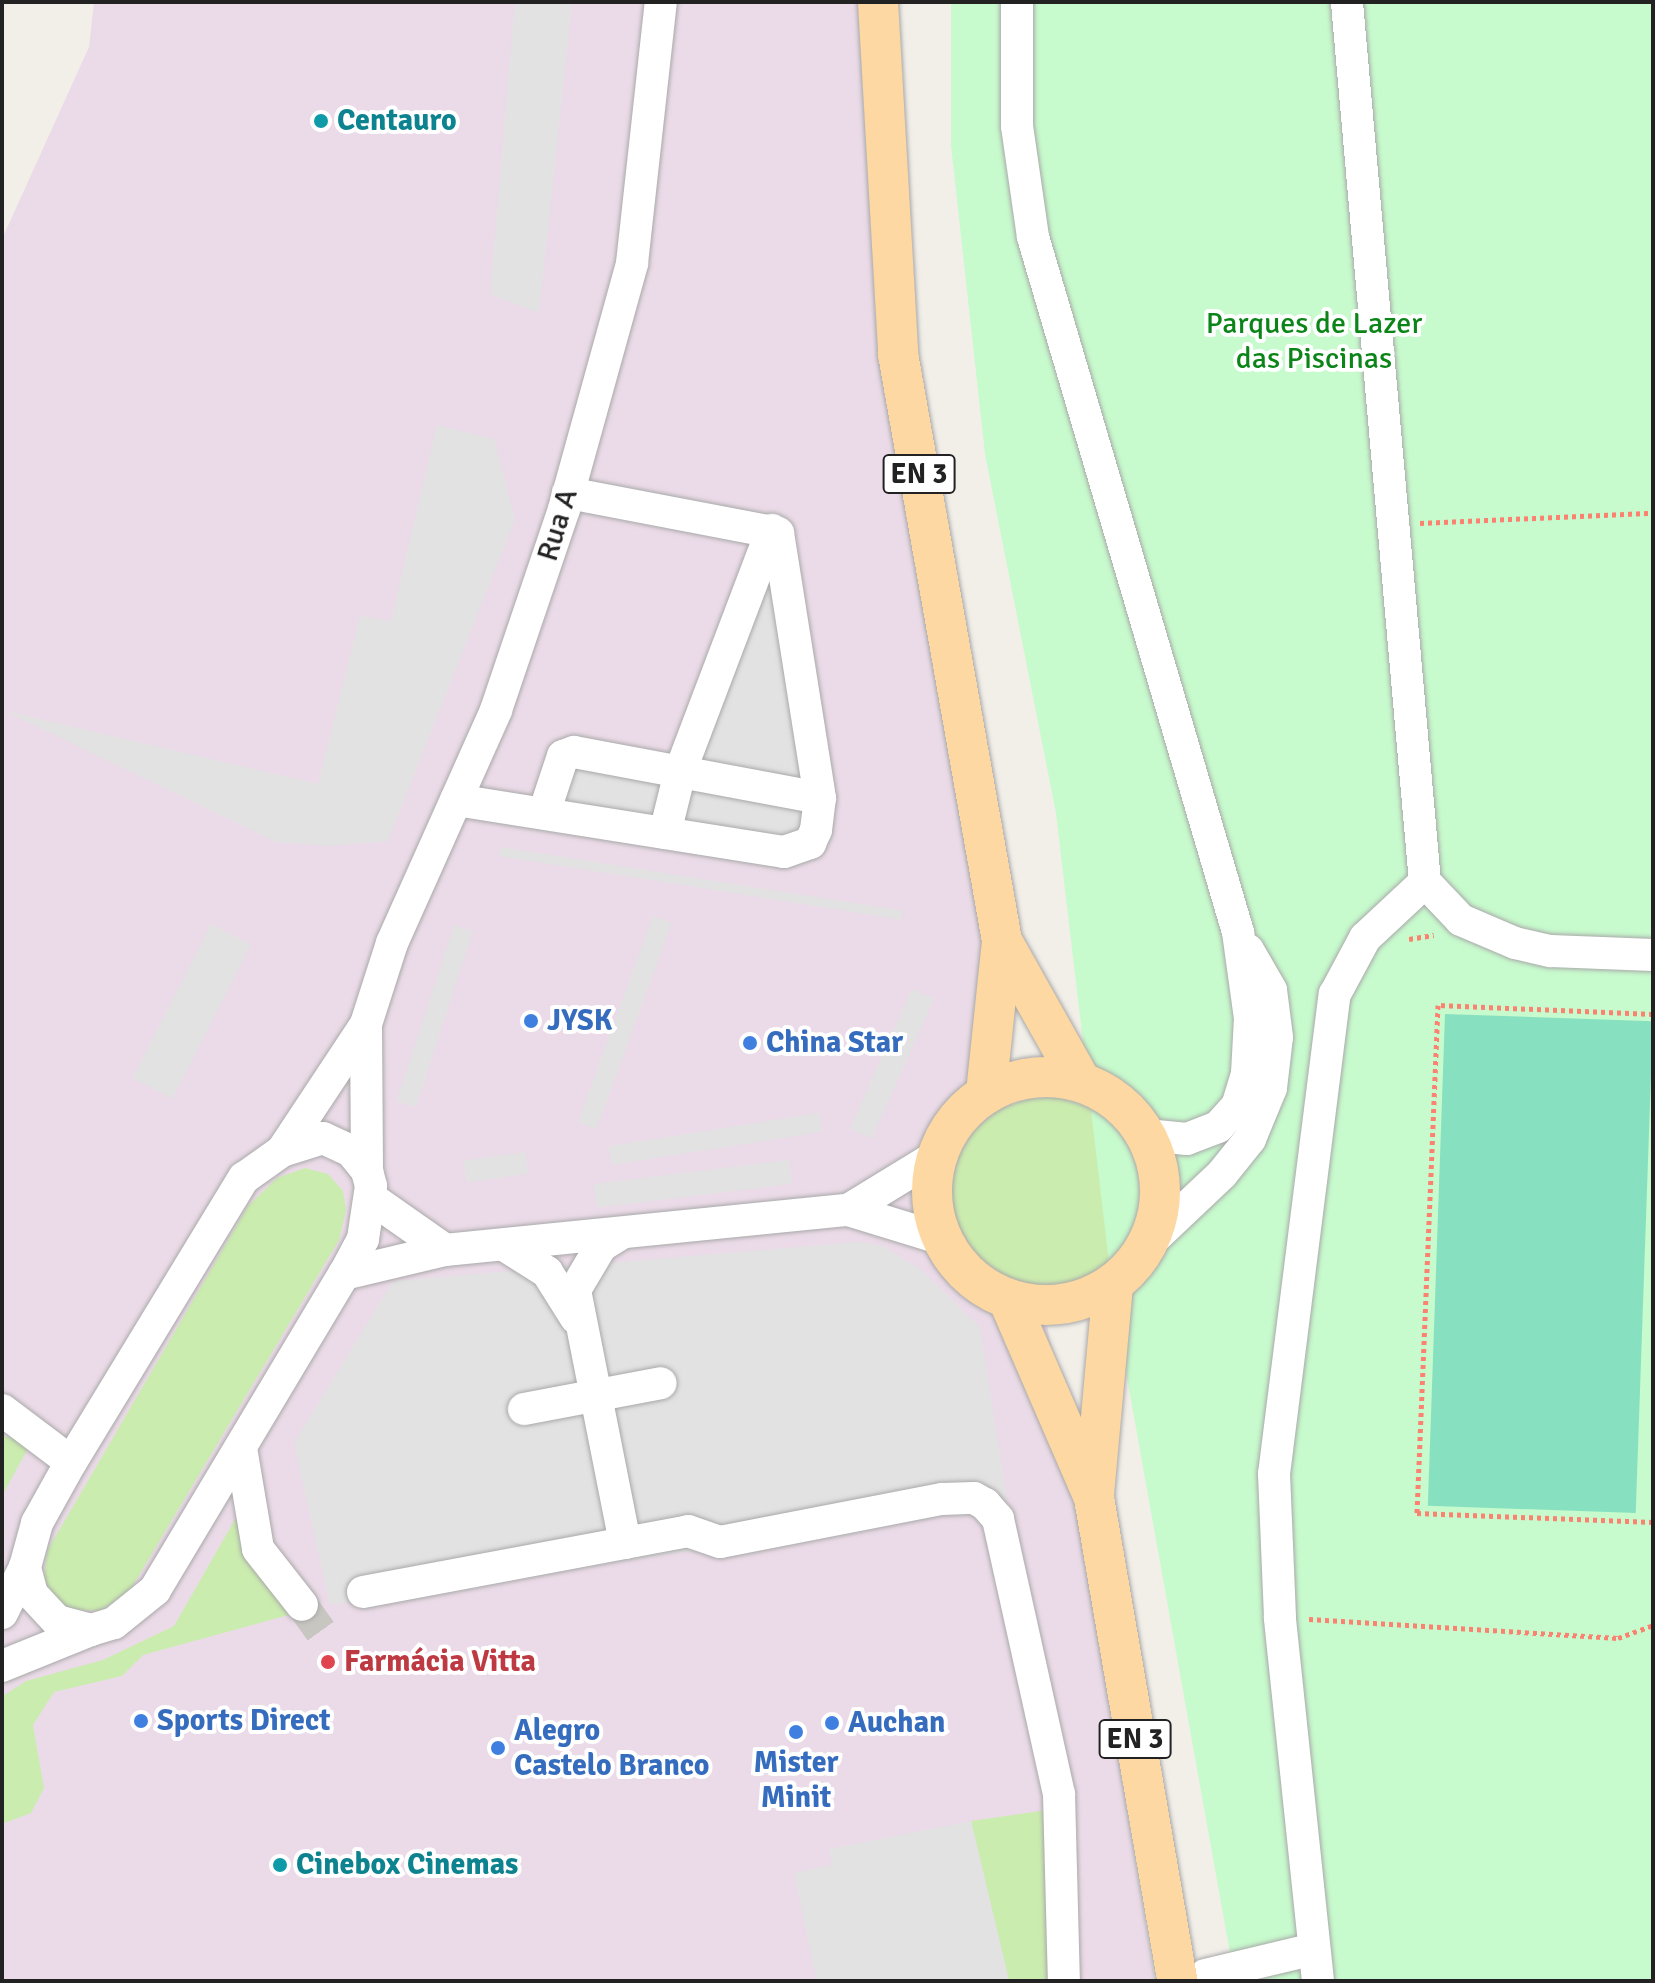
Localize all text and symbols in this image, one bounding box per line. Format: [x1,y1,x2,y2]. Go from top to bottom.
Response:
place label: Centauro [337,103,457,139]
marker: Centauro [312,112,330,130]
park label: Parques de Lazer das Piscinas [1206,306,1422,376]
road number: EN 3 [881,450,957,498]
street label: Rua A [530,484,586,566]
place label: JYSK [547,1003,612,1039]
marker: JYSK [522,1012,540,1030]
place label: China Star [766,1025,903,1061]
marker: China Star [741,1034,759,1052]
place label: Farmácia Vitta [344,1644,536,1680]
marker: Farmácia Vitta [319,1653,337,1671]
place label: Sports Direct [157,1703,330,1739]
place label: Auchan [848,1705,945,1741]
marker: Sports Direct [132,1712,150,1730]
place label: Alegro Castelo Branco [514,1713,710,1784]
marker: Auchan [823,1714,841,1732]
road number: EN 3 [1097,1715,1173,1763]
marker: Mister Minit [787,1723,805,1741]
marker: Alegro Castelo Branco [489,1739,507,1757]
place label: Mister Minit [753,1745,839,1816]
place label: Cinebox Cinemas [296,1847,518,1883]
marker: Cinebox Cinemas [271,1856,289,1874]

